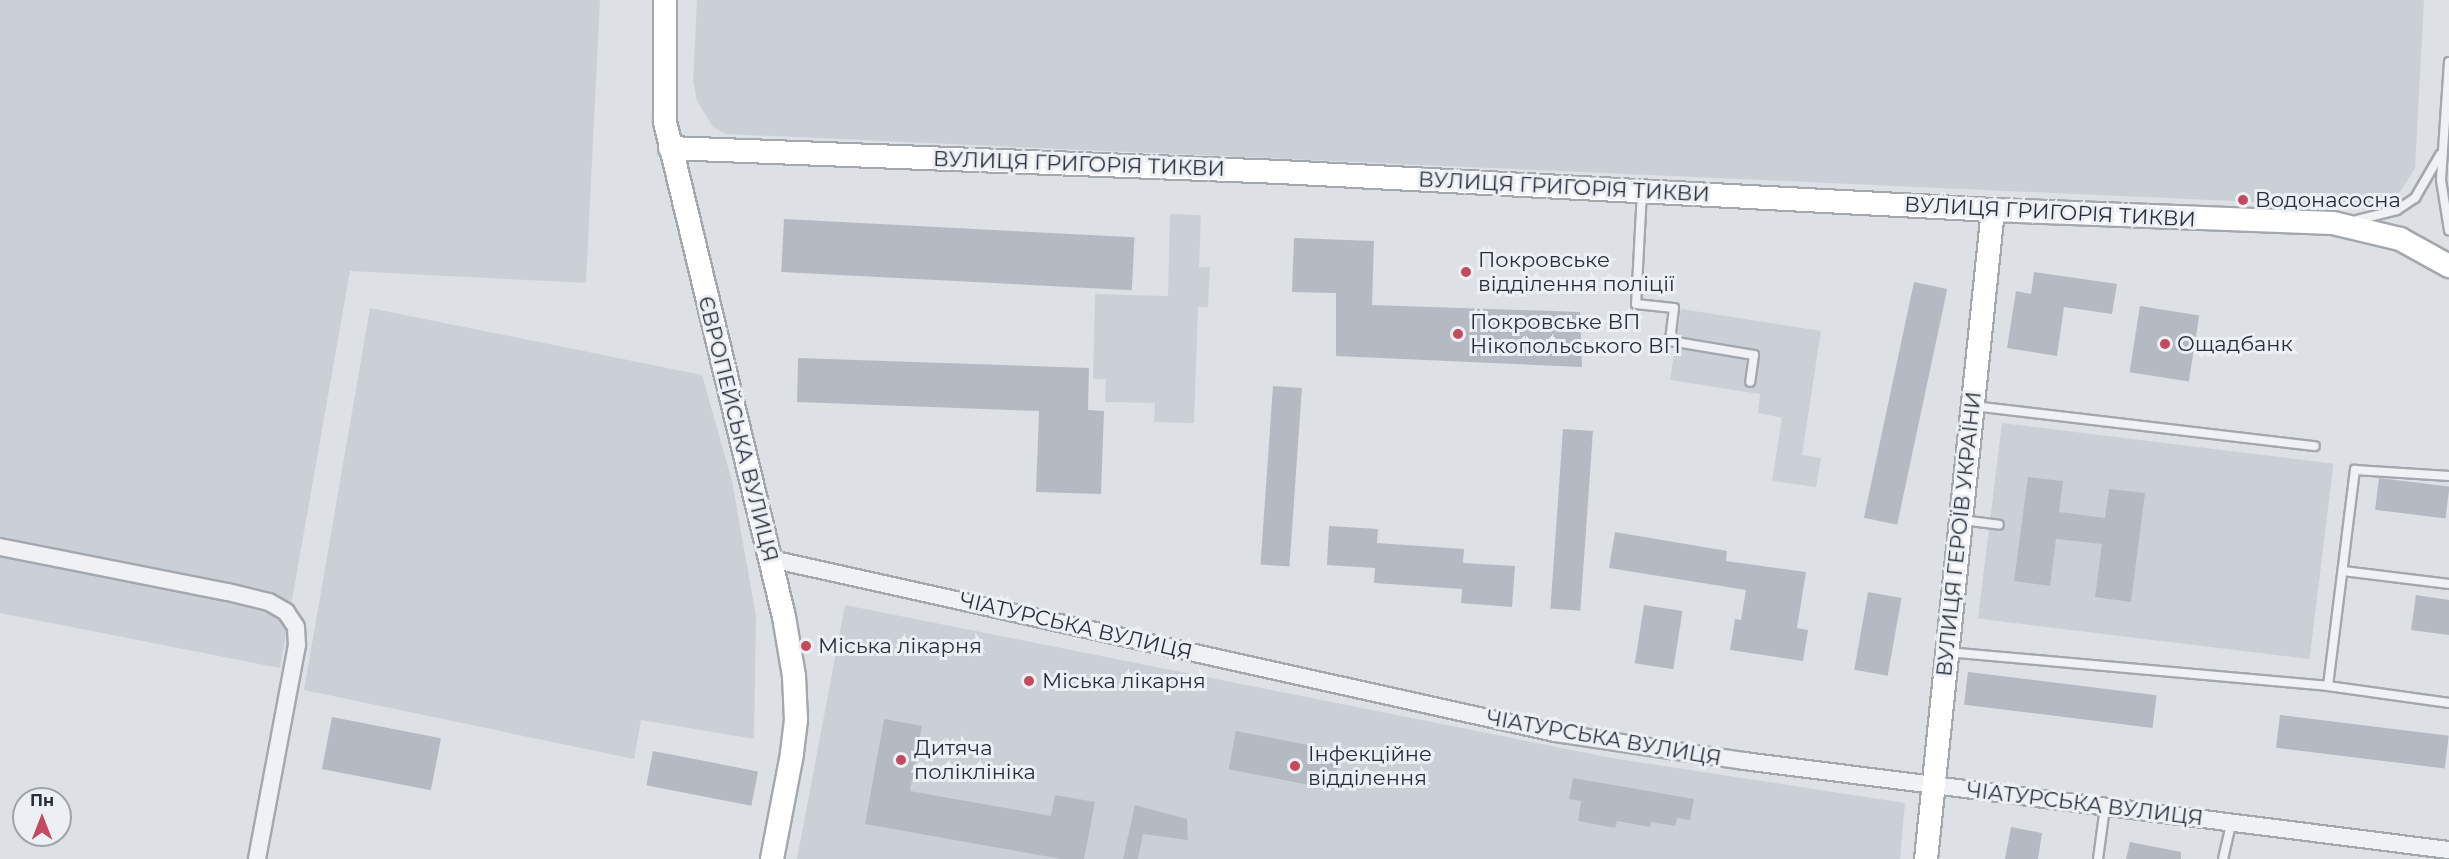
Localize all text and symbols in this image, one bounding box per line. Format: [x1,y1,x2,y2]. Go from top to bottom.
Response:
street label: ВУЛИЦЯ ГРИГОРІЯ ТИКВИ [933,146,1225,182]
street label: ВУЛИЦЯ ГРИГОРІЯ ТИКВИ [1418,167,1710,207]
place label: Водонасосна [2255,187,2401,213]
street label: ВУЛИЦЯ ГРИГОРІЯ ТИКВИ [1904,192,2196,232]
marker: Водонасосна [2236,193,2250,207]
place label: Покровське відділення поліції [1478,247,1675,297]
marker: Покровське відділення поліції [1459,265,1473,279]
street label: ЄВРОПЕЙСЬКА ВУЛИЦЯ [693,294,783,564]
place label: Покровське ВП Нікопольського ВП [1470,309,1681,359]
marker: Покровське ВП Нікопольського ВП [1451,327,1465,341]
place label: Ощадбанк [2177,331,2293,357]
marker: Ощадбанк [2158,337,2172,351]
street label: ВУЛИЦЯ ГЕРОЇВ УКРАЇНИ [1932,390,1986,678]
street label: ЧІАТУРСЬКА ВУЛИЦЯ [957,587,1195,665]
place label: Міська лікарня [818,633,982,659]
marker: Міська лікарня [799,639,813,653]
place label: Мiська лiкарня [1042,668,1206,694]
marker: Мiська лiкарня [1020,672,1038,690]
street label: ЧІАТУРСЬКА ВУЛИЦЯ [1485,705,1723,771]
place label: Дитяча поліклініка [914,735,1036,785]
place label: Інфекційне відділення [1308,741,1432,791]
marker: Дитяча поліклініка [892,751,910,769]
marker: Інфекційне відділення [1286,757,1304,775]
street label: ЧІАТУРСЬКА ВУЛИЦЯ [1965,777,2205,831]
north arrow [12,787,72,847]
text: Пн [30,791,54,810]

